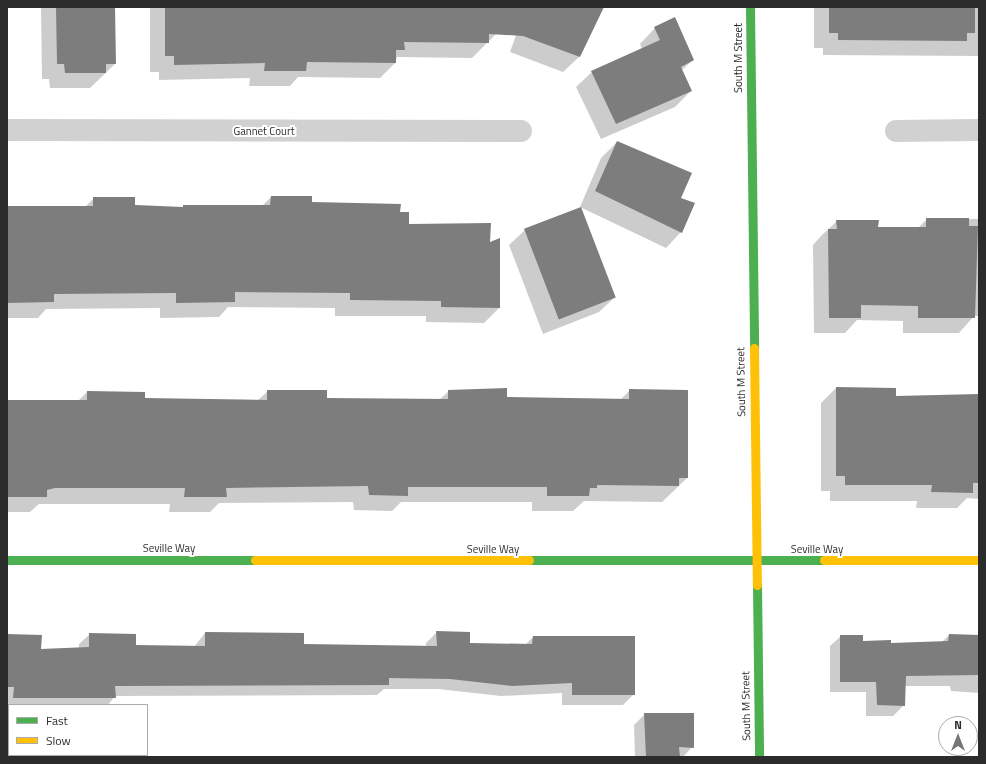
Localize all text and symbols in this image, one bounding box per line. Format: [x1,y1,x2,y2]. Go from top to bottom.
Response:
street label: South M Street [731,23,745,93]
street label: Gannet Court [233,124,295,138]
street label: South M Street [734,347,748,417]
street label: Seville Way [143,541,195,555]
street label: Seville Way [467,542,519,556]
street label: Seville Way [791,542,843,556]
street label: South M Street [739,671,753,741]
legend [8,704,148,756]
text: Fast [46,711,68,730]
north arrow [938,716,978,756]
text: N [954,717,962,733]
text: Slow [46,731,71,750]

